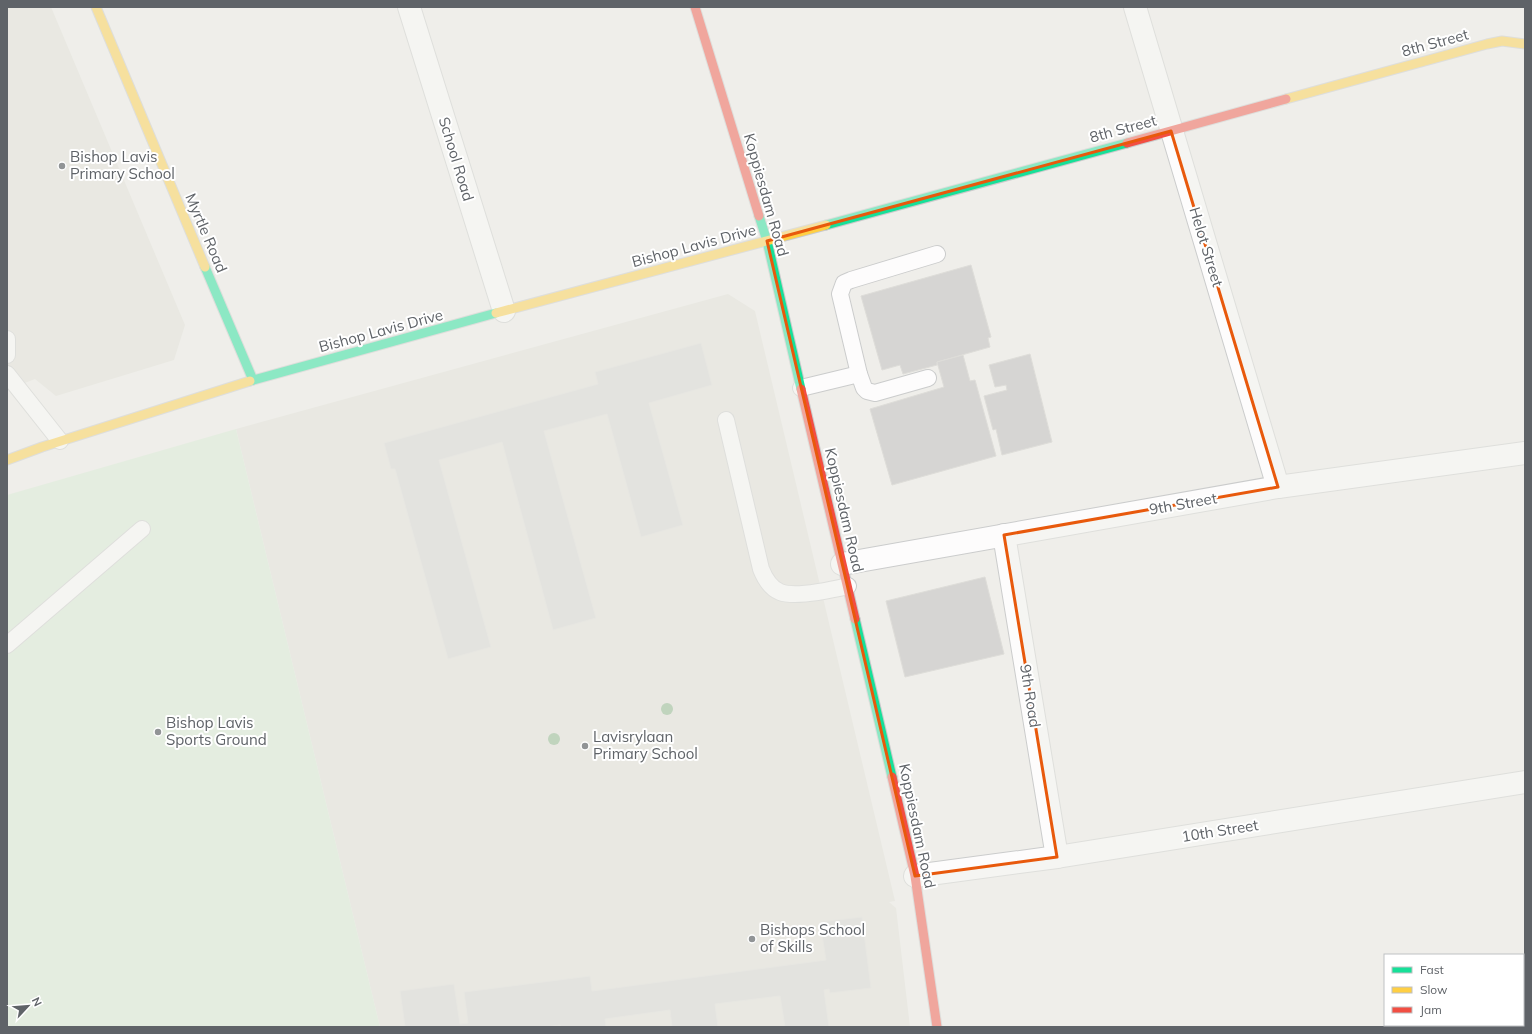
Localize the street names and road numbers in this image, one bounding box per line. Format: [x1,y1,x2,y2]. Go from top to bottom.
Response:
street label: 8th Street [1399,24,1470,61]
street label: 8th Street [1087,110,1158,147]
street label: School Road [435,114,478,203]
street label: Koppiesdam Road [740,131,793,258]
street label: Myrtle Road [181,190,232,275]
street label: Helot Street [1185,205,1228,289]
street label: Bishop Lavis Drive [630,220,758,271]
street label: Bishop Lavis Drive [317,305,445,356]
street label: Koppiesdam Road [821,446,868,574]
street label: 9th Street [1148,488,1218,519]
street label: 9th Road [1016,663,1045,729]
street label: Koppiesdam Road [895,762,940,890]
street label: 10th Street [1180,815,1260,846]

